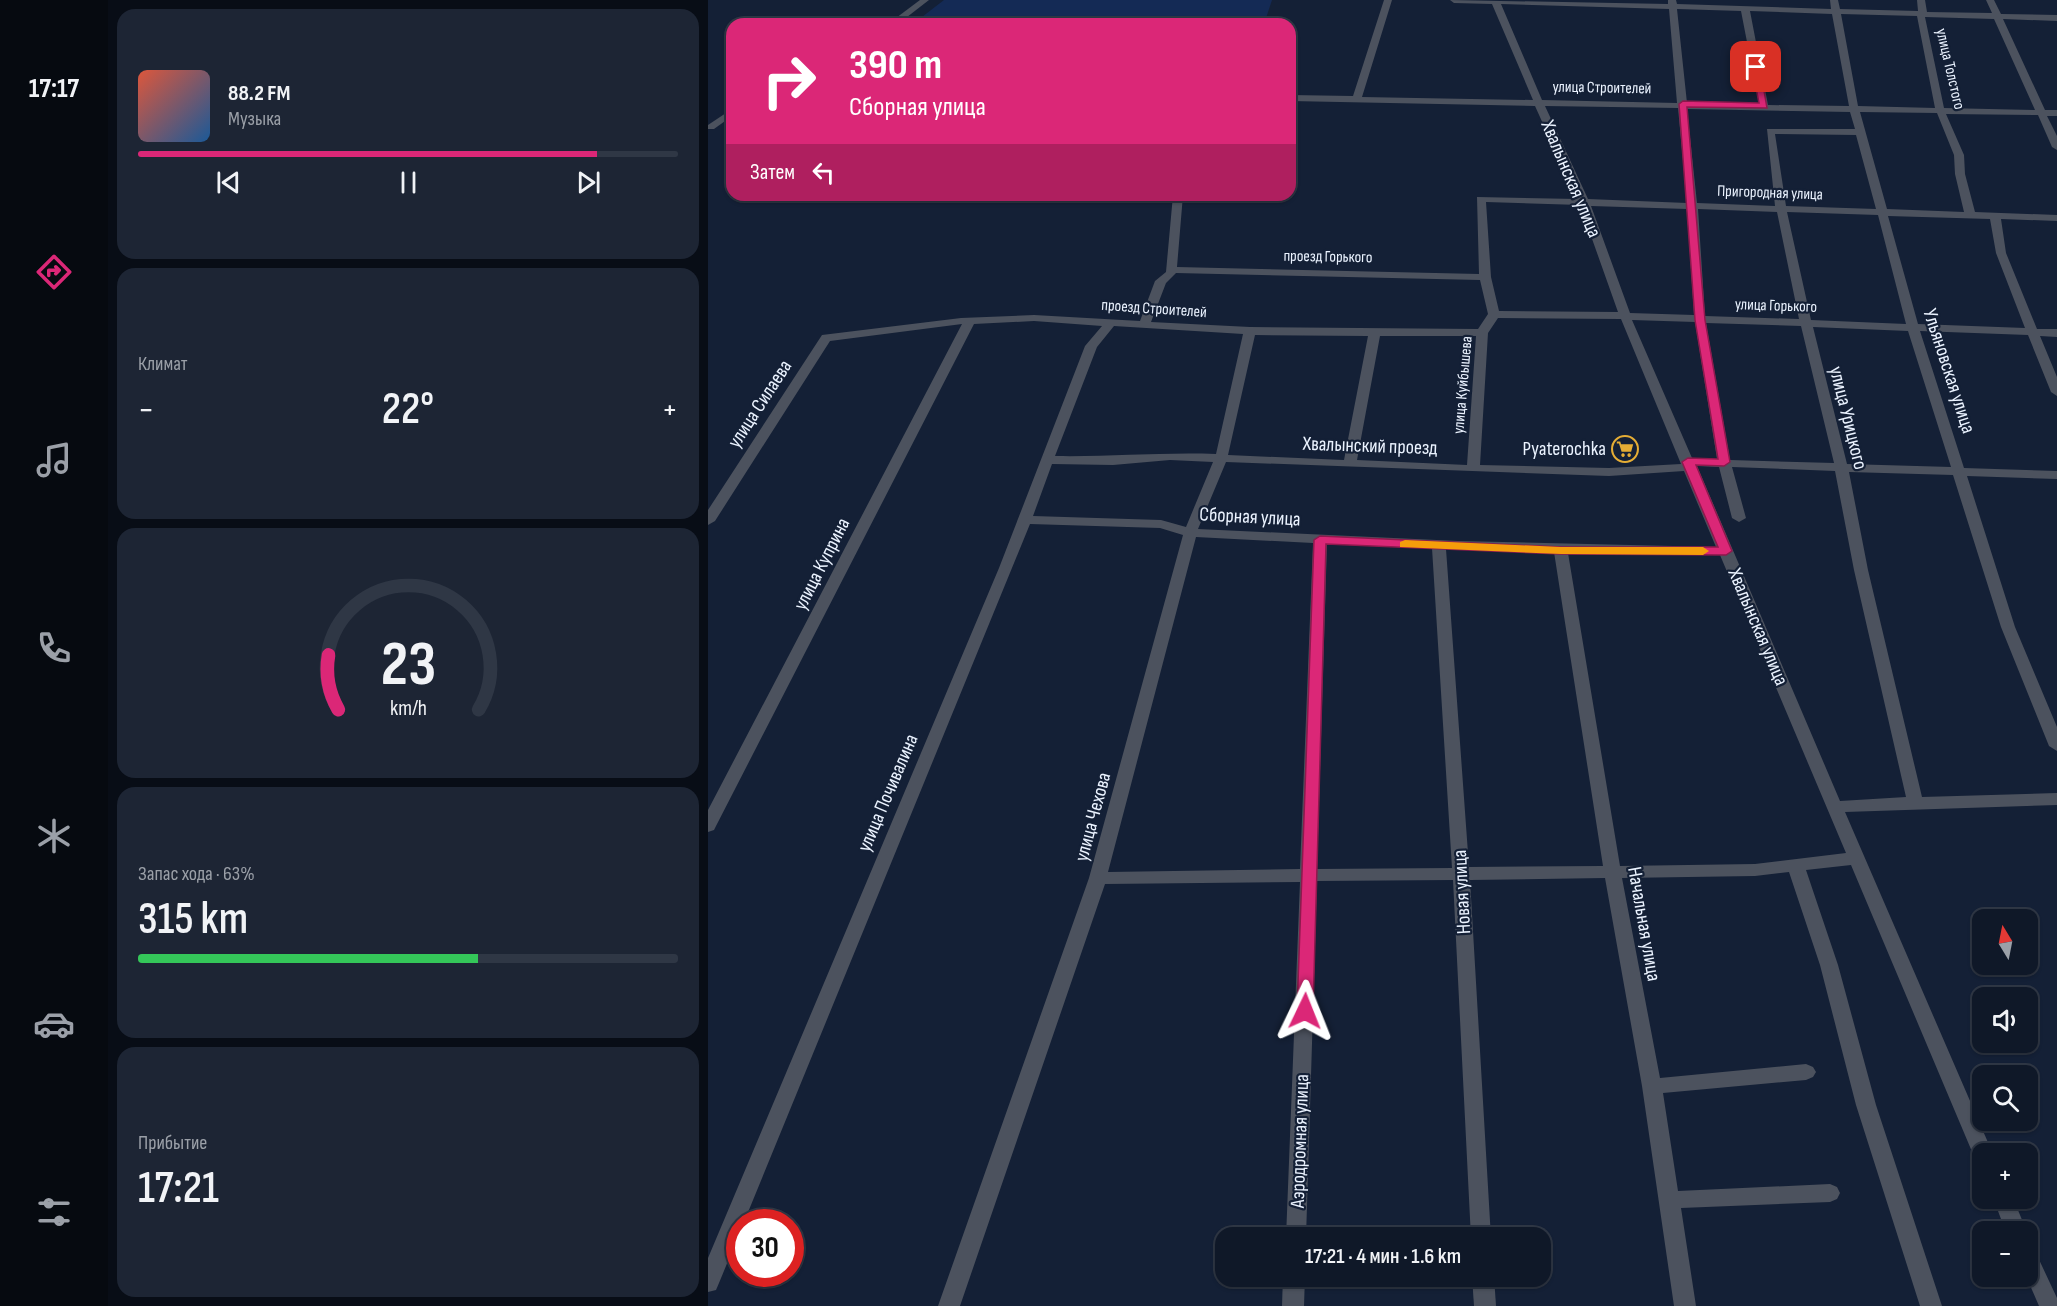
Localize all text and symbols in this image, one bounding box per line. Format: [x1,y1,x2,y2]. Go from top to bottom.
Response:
street label: улица Толстого [1931,27,1969,111]
text: 390 m [849,40,942,91]
pin [1730,41,1781,92]
icon: right [750,42,828,120]
icon: arrive [1739,50,1772,83]
text: 17:17 [29,73,79,105]
street label: улица Строителей [1552,78,1652,98]
text: 88.2 FM [228,80,290,107]
text: Сборная улица [849,91,986,123]
text: Музыка [228,107,281,131]
street label: Хвалынская улица [1535,116,1606,241]
icon: left [807,156,840,189]
text: Затем [750,159,795,186]
icon: previous [212,166,245,199]
icon: pause [392,166,425,199]
icon: next [572,166,605,199]
street label: Пригородная улица [1717,182,1823,204]
street label: проезд Горького [1283,247,1373,267]
icon: directions [33,251,75,293]
street label: улица Горького [1735,295,1817,317]
street label: проезд Строителей [1101,296,1207,322]
street label: Ульяновская улица [1918,306,1980,436]
street label: улица Куйбышева [1449,335,1477,435]
text: Климат [138,352,188,376]
street label: улица Силаева [723,356,797,452]
street label: улица Урицкого [1824,364,1872,472]
text: 22° [382,382,434,437]
text: − [138,390,154,430]
text: + [662,390,678,430]
street label: Хвалынский проезд [1301,432,1438,460]
supermarket icon: Pyaterochka [1610,434,1640,464]
place label: Pyaterochka [1523,437,1606,461]
icon: music [33,439,75,481]
street label: Сборная улица [1199,502,1301,532]
street label: улица Куприна [789,514,855,614]
street label: Хвалынская улица [1722,564,1793,689]
icon: phone [33,627,75,669]
text: 23 [380,628,436,703]
text: km/h [389,696,427,721]
street label: улица Почивалина [852,731,924,855]
street label: улица Чехова [1070,770,1116,864]
icon: climate [33,815,75,857]
street label: Новая улица [1448,849,1476,935]
text: Запас хода · 63% [138,862,255,886]
street label: Начальная улица [1622,865,1666,983]
text: 315 km [138,892,248,947]
north arrow [1972,909,2038,975]
map controls [1972,909,2038,1287]
position arrow [1273,979,1337,1043]
button: sound [1972,987,2038,1053]
icon: car [33,1003,75,1045]
button: search [1972,1065,2038,1131]
street label: Аэродромная улица [1286,1074,1314,1209]
text: Прибытие [138,1131,207,1155]
button: + [1972,1143,2038,1209]
text: 17:21 [138,1161,219,1216]
icon: filters [33,1191,75,1233]
speed limit sign: 30 [726,1209,804,1287]
button: − [1972,1221,2038,1287]
text: 17:21 · 4 мин · 1.6 km [1305,1243,1461,1270]

